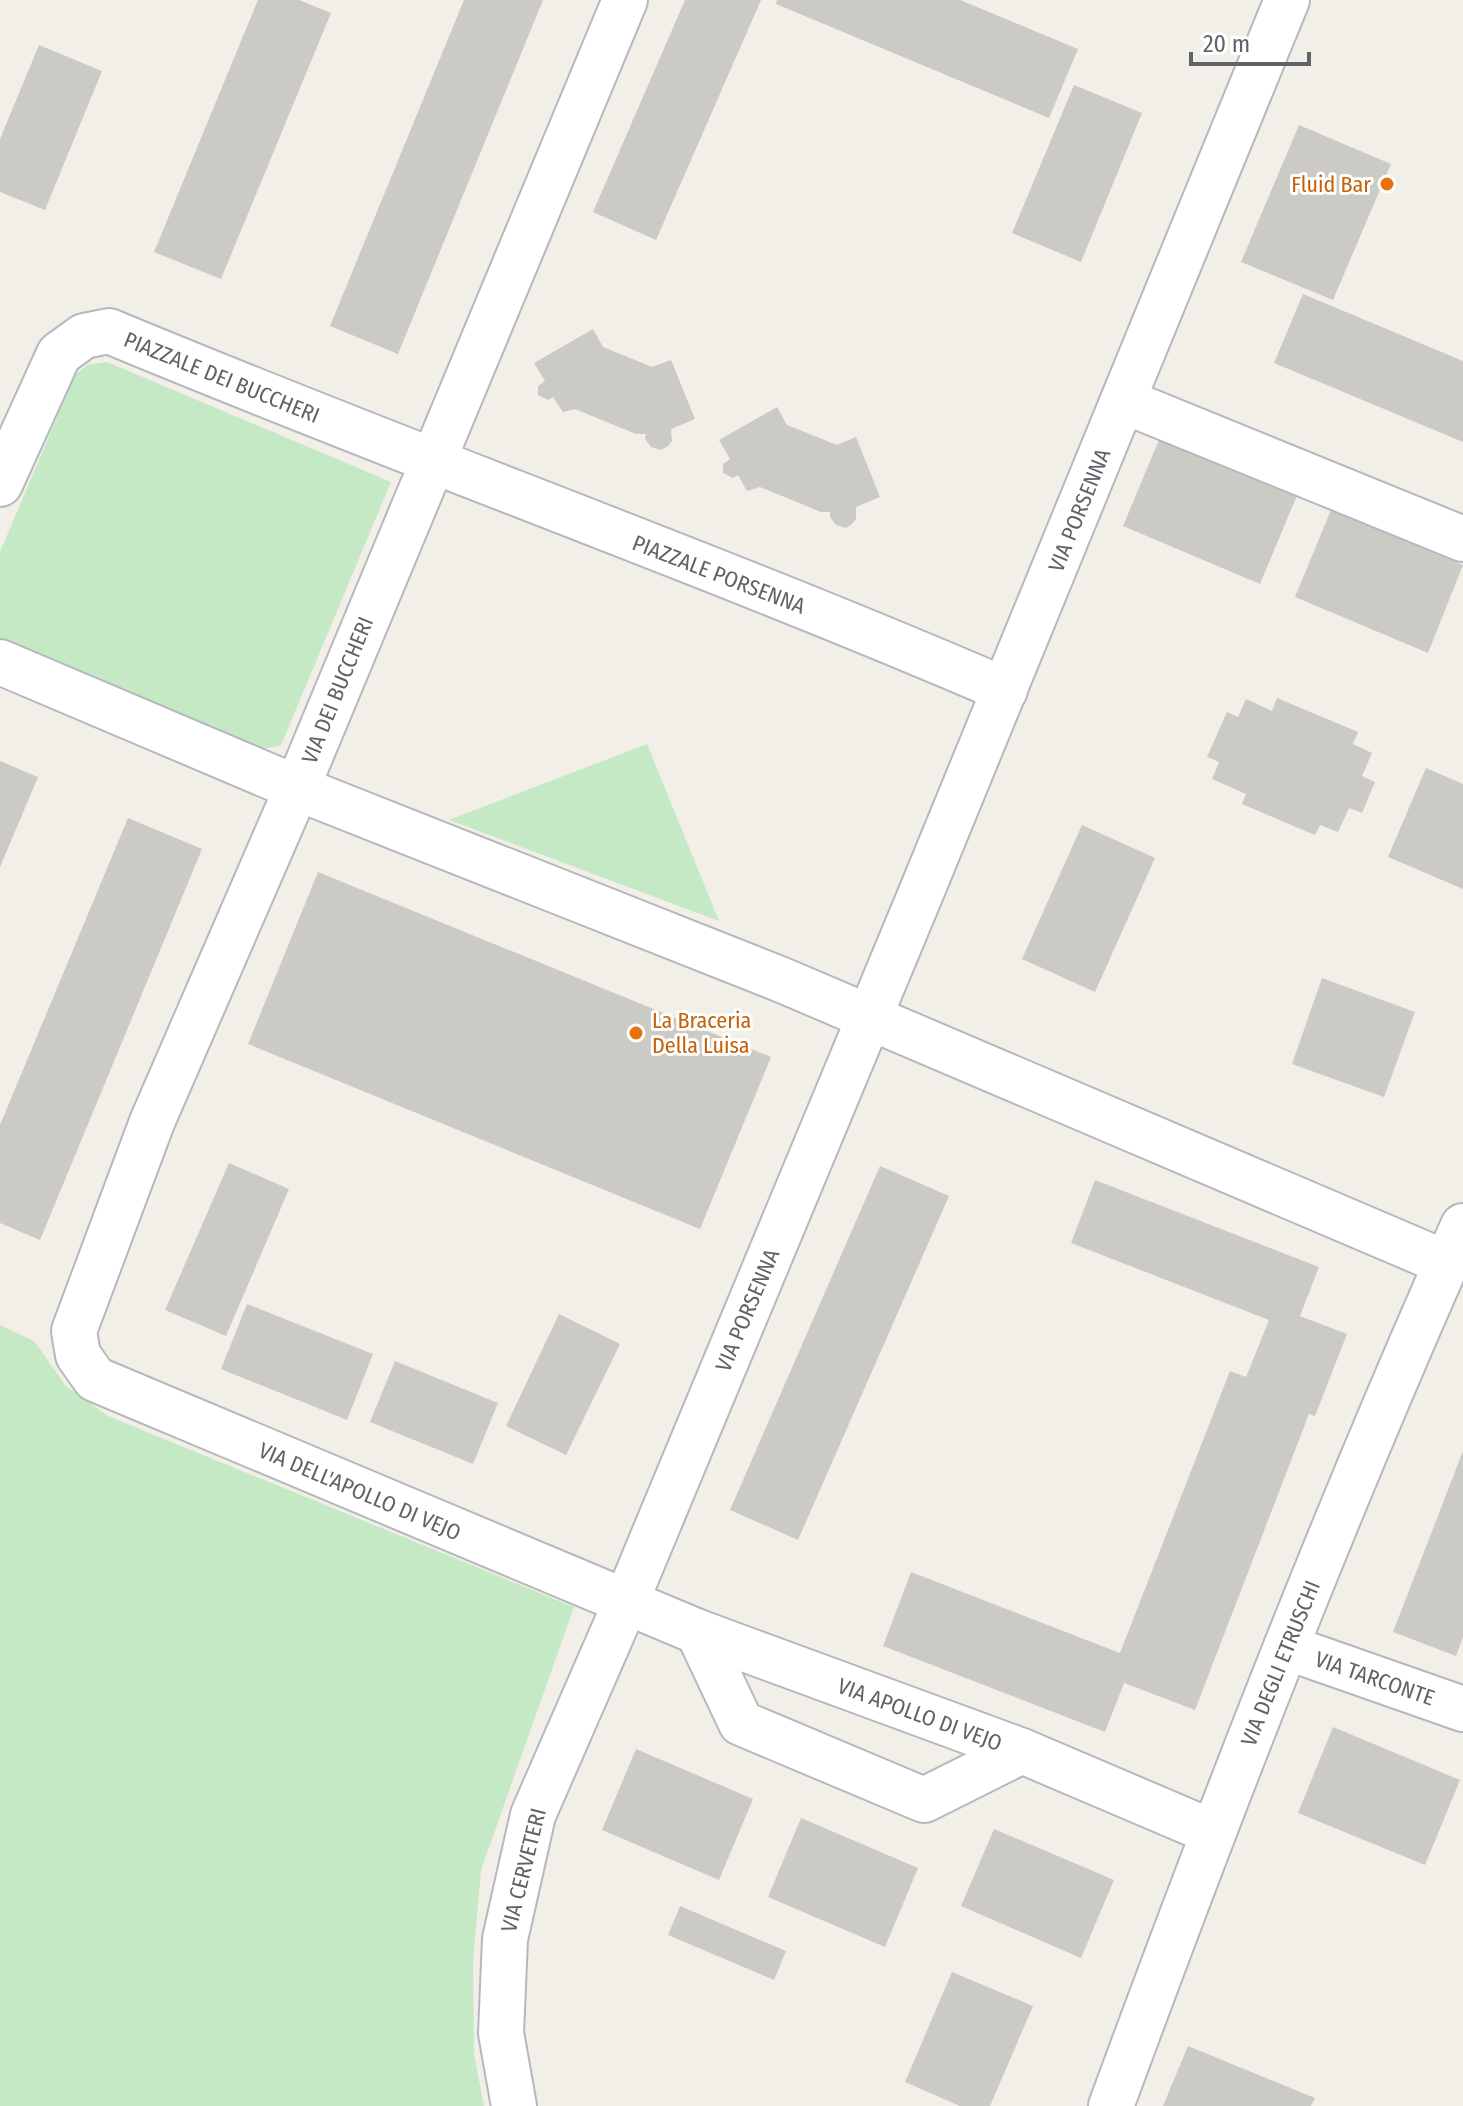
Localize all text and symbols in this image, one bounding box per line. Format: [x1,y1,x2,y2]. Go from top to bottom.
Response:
scale bar [1191,16,1309,66]
text: 20 m [1203,30,1250,58]
place label: Fluid Bar [1291,171,1371,198]
marker: Fluid Bar [1378,175,1396,193]
street label: PIAZZALE DEI BUCCHERI [120,326,324,429]
street label: VIA PORSENNA [1043,444,1117,576]
street label: PIAZZALE PORSENNA [629,529,809,620]
street label: VIA DEI BUCCHERI [296,613,379,768]
place label: La Braceria Della Luisa [652,1007,751,1059]
marker: La Braceria Della Luisa [627,1024,645,1042]
street label: VIA PORSENNA [710,1245,786,1375]
street label: VIA DELL'APOLLO DI VEJO [255,1437,465,1546]
street label: VIA DEGLI ETRUSCHI [1235,1576,1326,1750]
street label: VIA TARCONTE [1312,1645,1438,1712]
street label: VIA APOLLO DI VEJO [834,1672,1006,1757]
street label: VIA CERVETERI [495,1805,552,1935]

